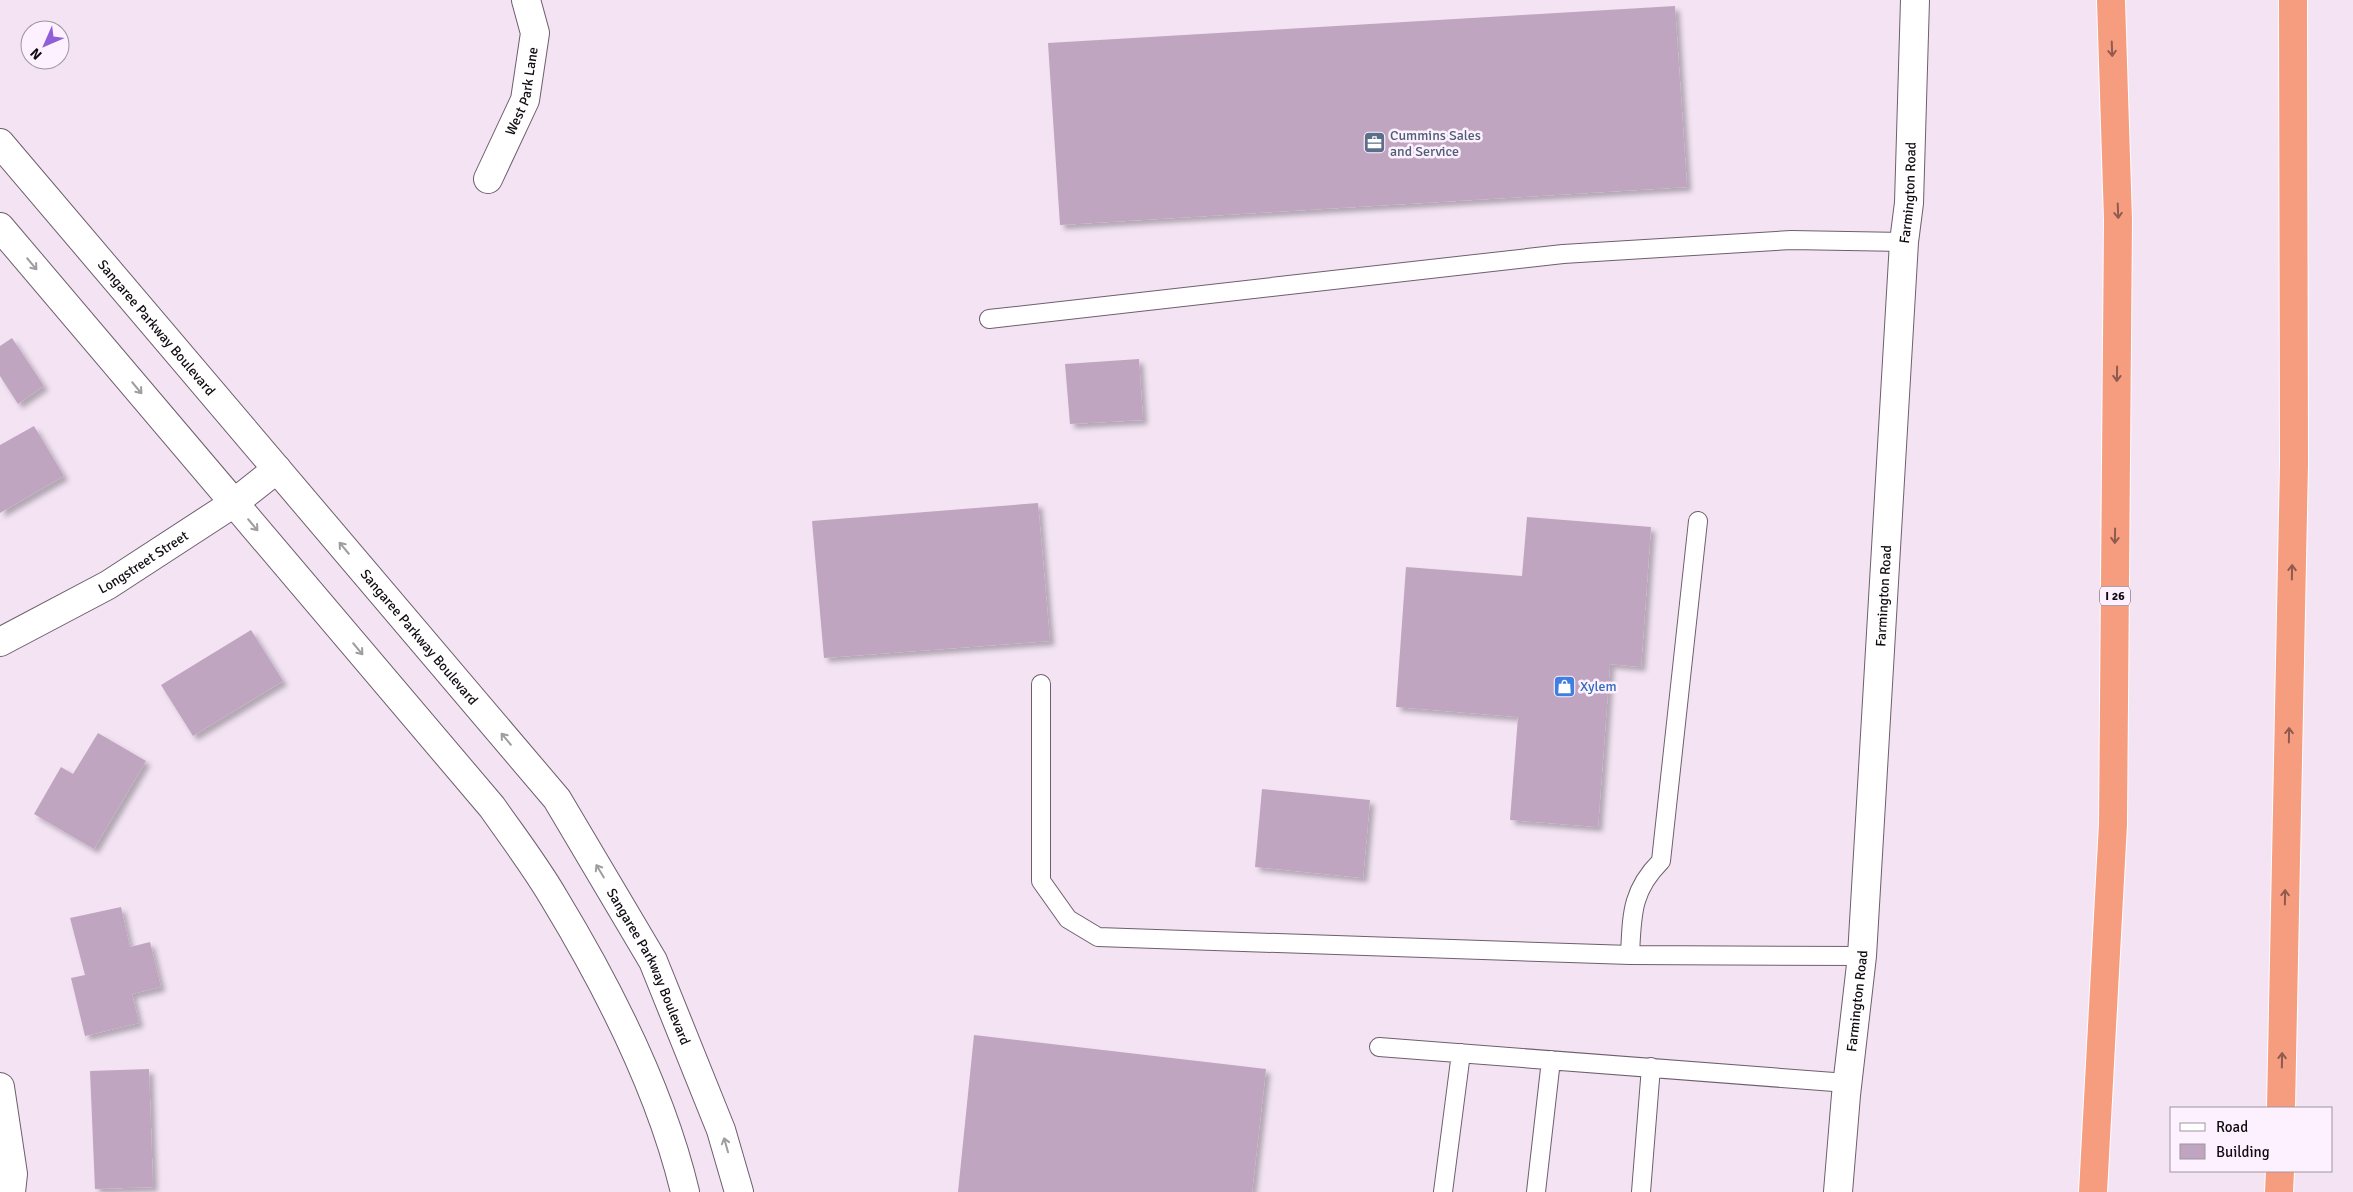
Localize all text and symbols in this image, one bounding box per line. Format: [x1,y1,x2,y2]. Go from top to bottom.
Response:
north arrow [20,20,70,70]
one-way arrow [2108,40,2117,56]
text: N [27,44,46,63]
street label: West Park Lane [502,46,542,138]
place label: Cummins Sales and Service [1390,127,1481,160]
office icon: Cummins Sales and Service [1362,131,1386,155]
street label: Farmington Road [1896,142,1920,245]
one-way arrow [2113,203,2122,219]
street label: Sangaree Parkway Boulevard [94,256,219,399]
one-way arrow [26,258,37,271]
one-way arrow [2112,365,2122,381]
one-way arrow [131,381,142,394]
one-way arrow [248,519,259,532]
street label: Longstreet Street [95,527,192,598]
one-way arrow [2110,528,2120,544]
one-way arrow [338,542,350,555]
street label: Farmington Road [1872,545,1895,647]
one-way arrow [2287,564,2297,580]
street label: Sangaree Parkway Boulevard [357,566,481,709]
road number: I 26 [2100,586,2130,606]
one-way arrow [353,643,364,656]
shop icon: Xylem [1552,674,1576,698]
place label: Xylem [1580,678,1617,695]
one-way arrow [2284,727,2294,743]
one-way arrow [501,733,512,746]
one-way arrow [594,865,604,879]
street label: Sangaree Parkway Boulevard [603,885,694,1047]
one-way arrow [2281,889,2290,905]
street label: Farmington Road [1843,950,1871,1053]
one-way arrow [2277,1052,2287,1068]
legend [2170,1107,2333,1172]
text: Road [2216,1118,2248,1136]
one-way arrow [720,1138,730,1154]
text: Building [2216,1143,2270,1161]

